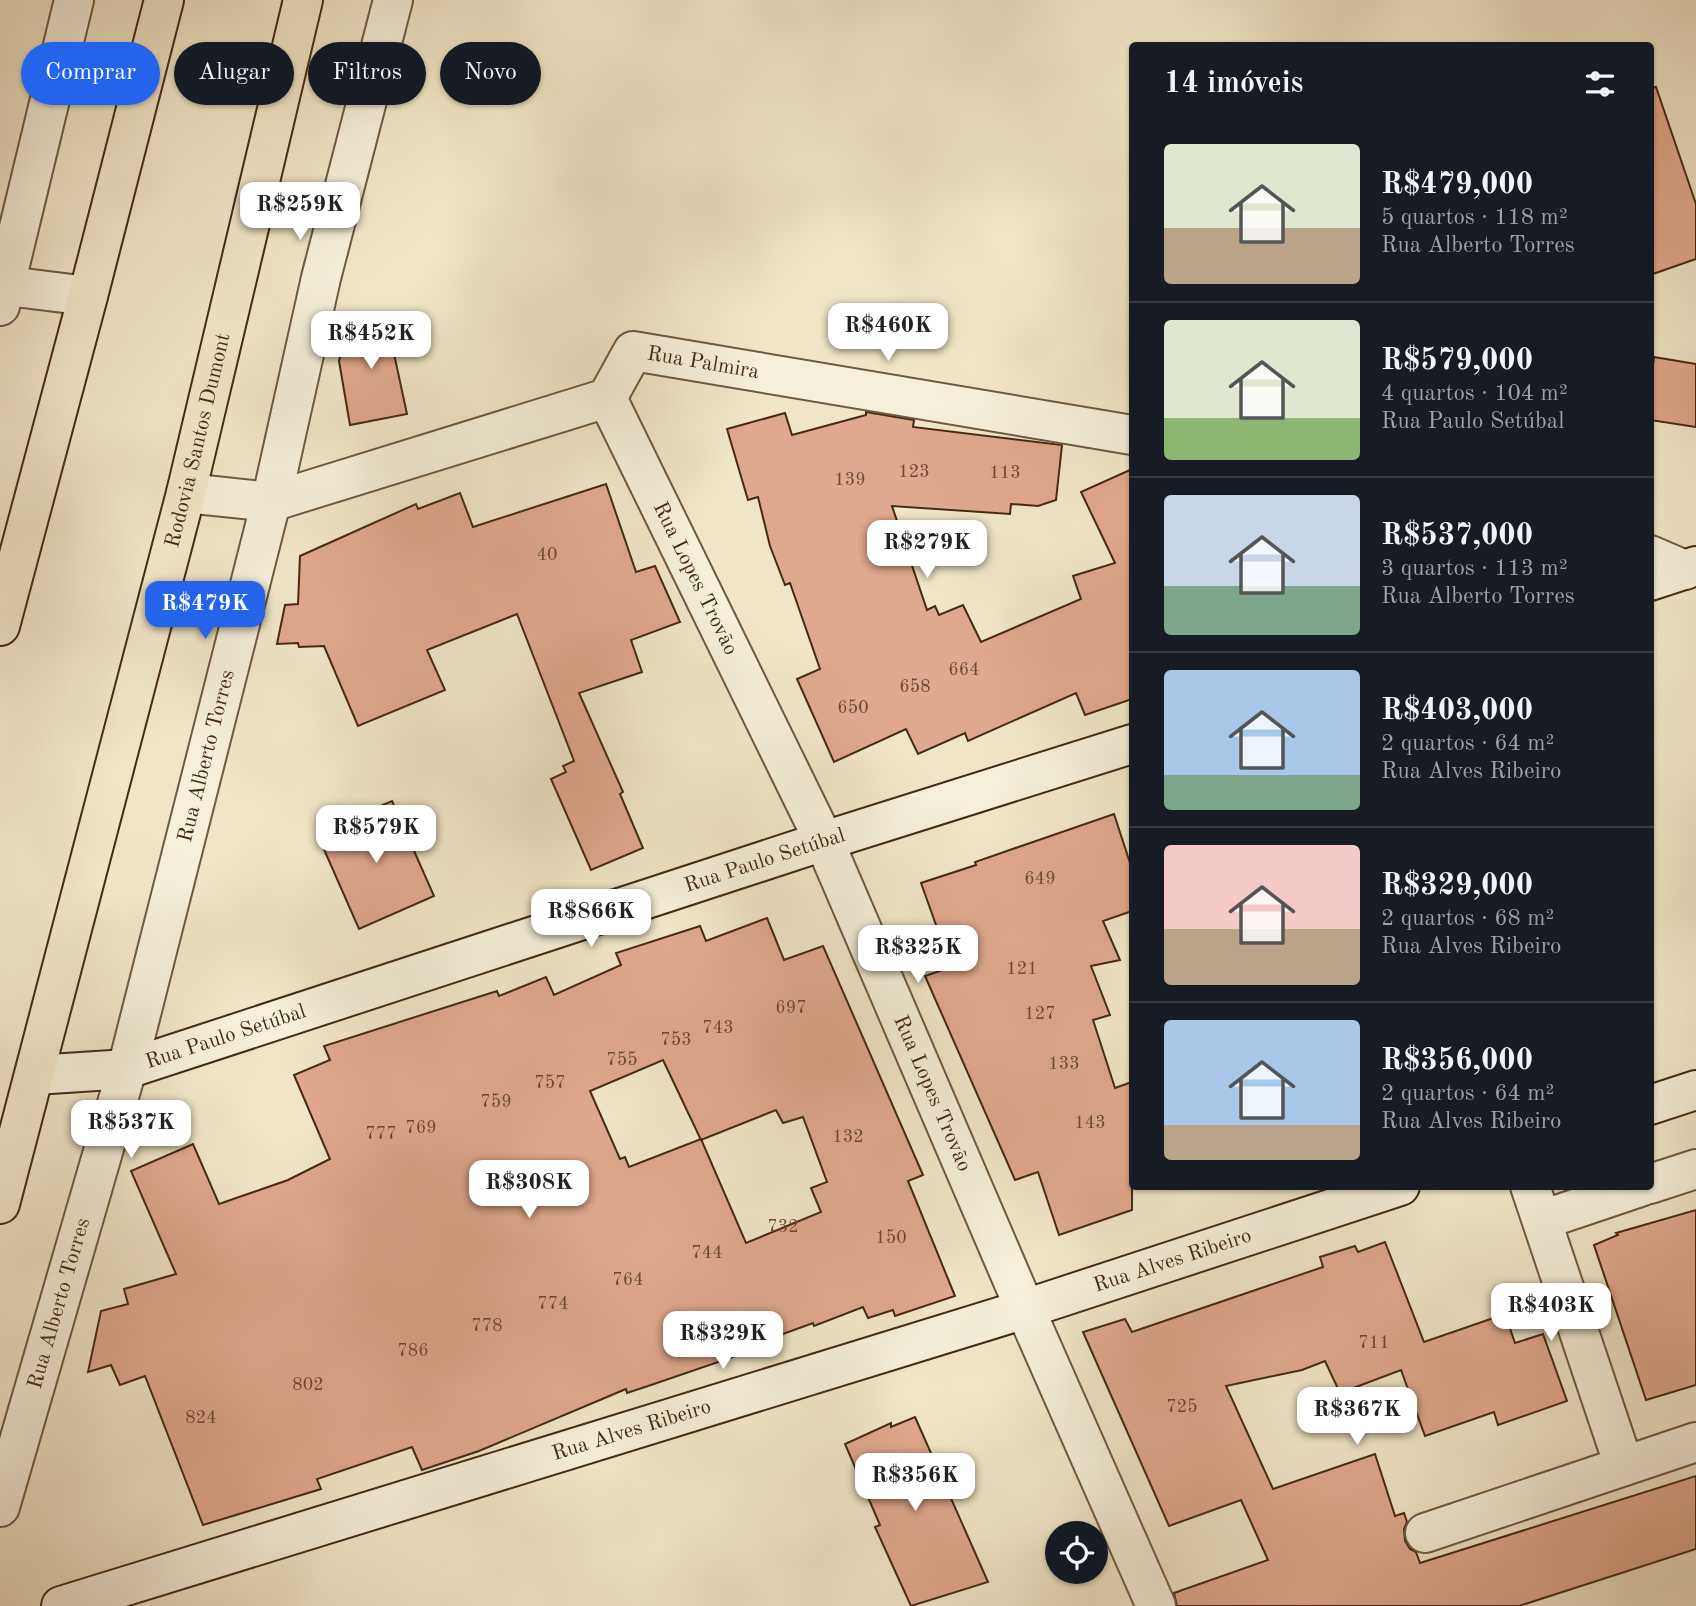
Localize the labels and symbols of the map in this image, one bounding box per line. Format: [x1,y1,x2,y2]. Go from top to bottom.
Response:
pin: R$259K [243,182,357,242]
pin: R$460K [831,304,945,363]
pin: R$452K [314,312,428,371]
street label: Rodovia Santos Dumont [162,331,234,550]
street label: Rua Palmira [645,343,761,383]
house number: 123 [898,463,930,481]
house number: 113 [989,464,1021,482]
house number: 139 [834,471,866,489]
street label: Rua Lopes Trovão [649,499,742,658]
pin: R$279K [870,520,984,580]
house number: 40 [537,546,557,564]
pin: R$479K [148,582,262,641]
house number: 664 [948,661,980,679]
street label: Rua Alberto Torres [175,668,238,844]
house number: 658 [899,678,931,696]
house number: 650 [837,699,869,717]
pin: R$579K [319,806,433,865]
street label: Rua Paulo Setúbal [682,825,848,896]
house number: 649 [1024,870,1056,888]
pin: R$866K [534,890,648,949]
pin: R$325K [861,926,975,985]
house number: 121 [1006,960,1038,978]
house number: 697 [775,999,807,1017]
street label: Rua Paulo Setúbal [143,1001,309,1073]
house number: 127 [1024,1005,1056,1023]
street label: Rua Lopes Trovão [890,1012,975,1175]
house number: 743 [702,1019,734,1037]
house number: 753 [660,1031,692,1049]
house number: 755 [606,1051,638,1069]
house number: 133 [1048,1055,1080,1073]
house number: 757 [534,1074,566,1092]
house number: 759 [480,1093,512,1111]
pin: R$537K [74,1100,188,1160]
house number: 143 [1074,1114,1106,1132]
house number: 769 [405,1119,437,1137]
house number: 777 [365,1125,397,1143]
house number: 132 [832,1128,864,1146]
pin: R$308K [472,1160,586,1220]
street label: Rua Alberto Torres [24,1215,94,1391]
house number: 732 [767,1218,799,1236]
street label: Rua Alves Ribeiro [1091,1225,1254,1296]
house number: 150 [875,1229,907,1247]
house number: 744 [691,1244,723,1262]
house number: 764 [612,1271,644,1289]
pin: R$403K [1494,1284,1608,1343]
house number: 774 [537,1295,569,1313]
pin: R$329K [666,1312,780,1371]
house number: 778 [471,1317,503,1335]
house number: 711 [1358,1334,1390,1352]
house number: 786 [397,1342,429,1360]
house number: 802 [292,1376,324,1394]
pin: R$367K [1300,1388,1414,1447]
street label: Rua Alves Ribeiro [550,1396,713,1465]
house number: 725 [1166,1398,1198,1416]
house number: 824 [185,1409,217,1427]
pin: R$356K [858,1454,972,1513]

